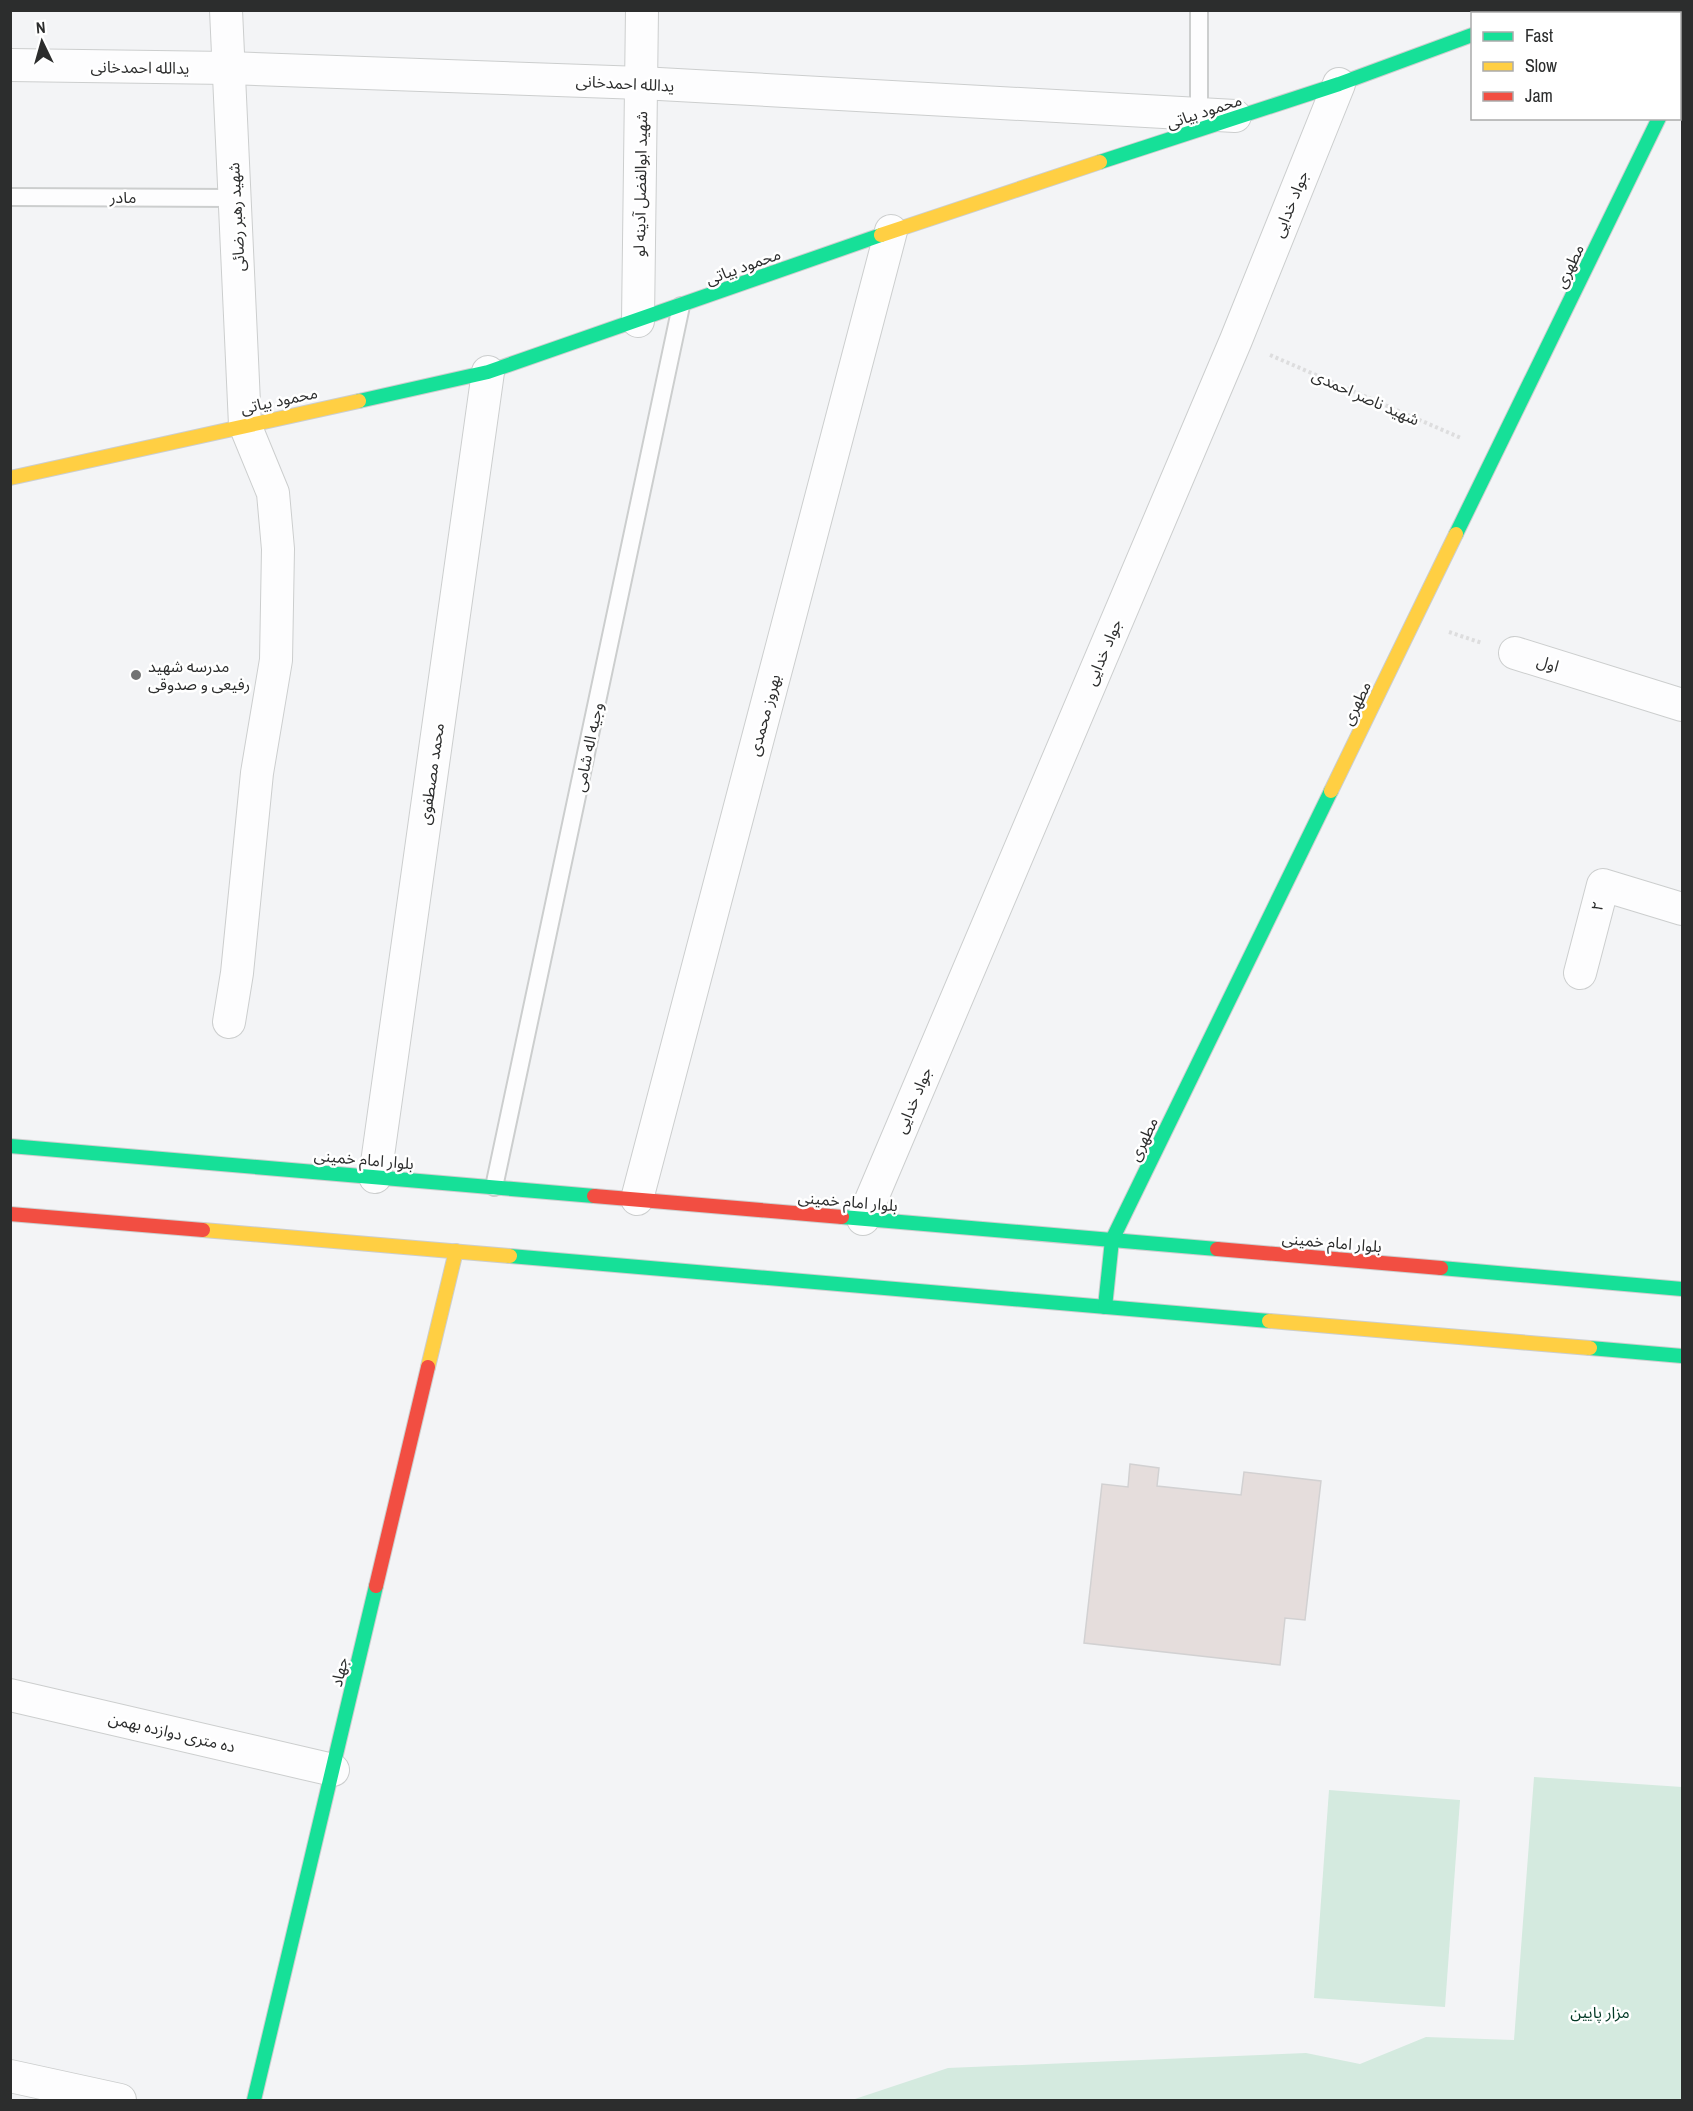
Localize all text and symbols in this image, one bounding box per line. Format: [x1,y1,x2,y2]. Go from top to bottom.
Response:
north arrow [12,12,72,72]
legend [1471,12,1681,120]
text: N [35,16,46,38]
text: Fast [1525,23,1553,48]
text: Slow [1525,53,1557,78]
street label: یدالله احمدخانی [90,55,190,79]
street label: یدالله احمدخانی [575,69,675,97]
text: Jam [1525,83,1553,108]
street label: محمود بیاتی [1163,88,1245,134]
street label: شهید ابوالفضل آدینه لو [628,111,652,257]
street label: شهید رهبر رضائی [222,162,250,272]
street label: جواد خدایی [1267,167,1313,241]
street label: مادر [109,186,136,208]
street label: مطهری [1549,240,1589,292]
street label: محمود بیاتی [703,242,783,290]
street label: شهید ناصر احمدی [1309,363,1423,431]
street label: محمود بیاتی [238,381,320,419]
street label: جواد خدایی [1079,615,1127,689]
street label: اول [1534,649,1562,677]
place label: مدرسه شهید رفیعی و صدوقی [148,655,250,695]
marker: مدرسه شهید رفیعی و صدوقی [129,668,143,682]
street label: بهروز محمدی [743,672,785,758]
street label: مطهری [1336,677,1376,729]
street label: وجیه اله شامی [568,700,608,794]
street label: محمد مصطفوی [413,722,449,826]
street label: ۲ [1585,899,1609,913]
street label: جواد خدایی [889,1063,937,1137]
street label: مطهری [1123,1113,1163,1165]
street label: بلوار امام خمینی [313,1144,415,1176]
street label: بلوار امام خمینی [797,1186,899,1218]
street label: بلوار امام خمینی [1281,1227,1383,1259]
street label: جهاد [325,1655,353,1689]
street label: ده متری دوازده بهمن [106,1707,238,1757]
park label: مزار پایین [1570,2001,1630,2023]

